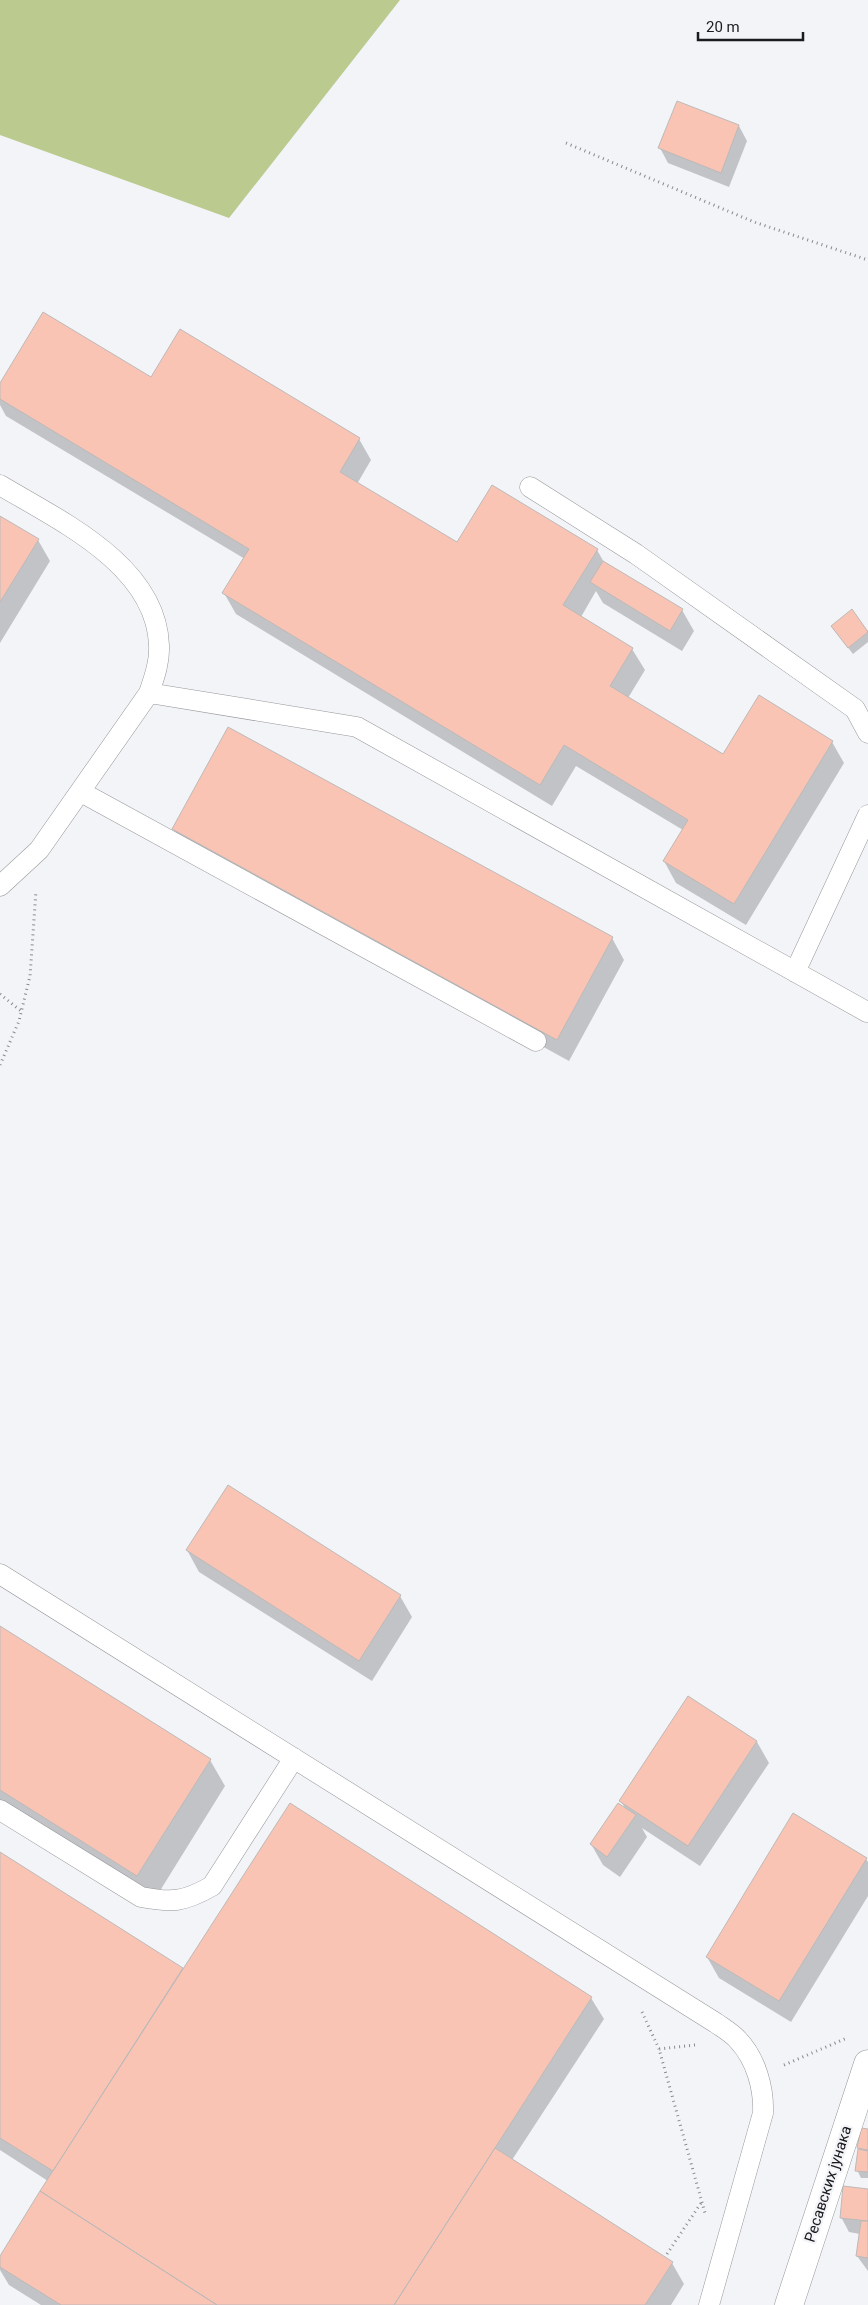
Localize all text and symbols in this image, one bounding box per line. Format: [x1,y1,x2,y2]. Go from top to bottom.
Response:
scale bar [698,10,803,42]
text: 20 m [706,18,740,36]
street label: Ресавских јунака [801,2123,855,2245]

